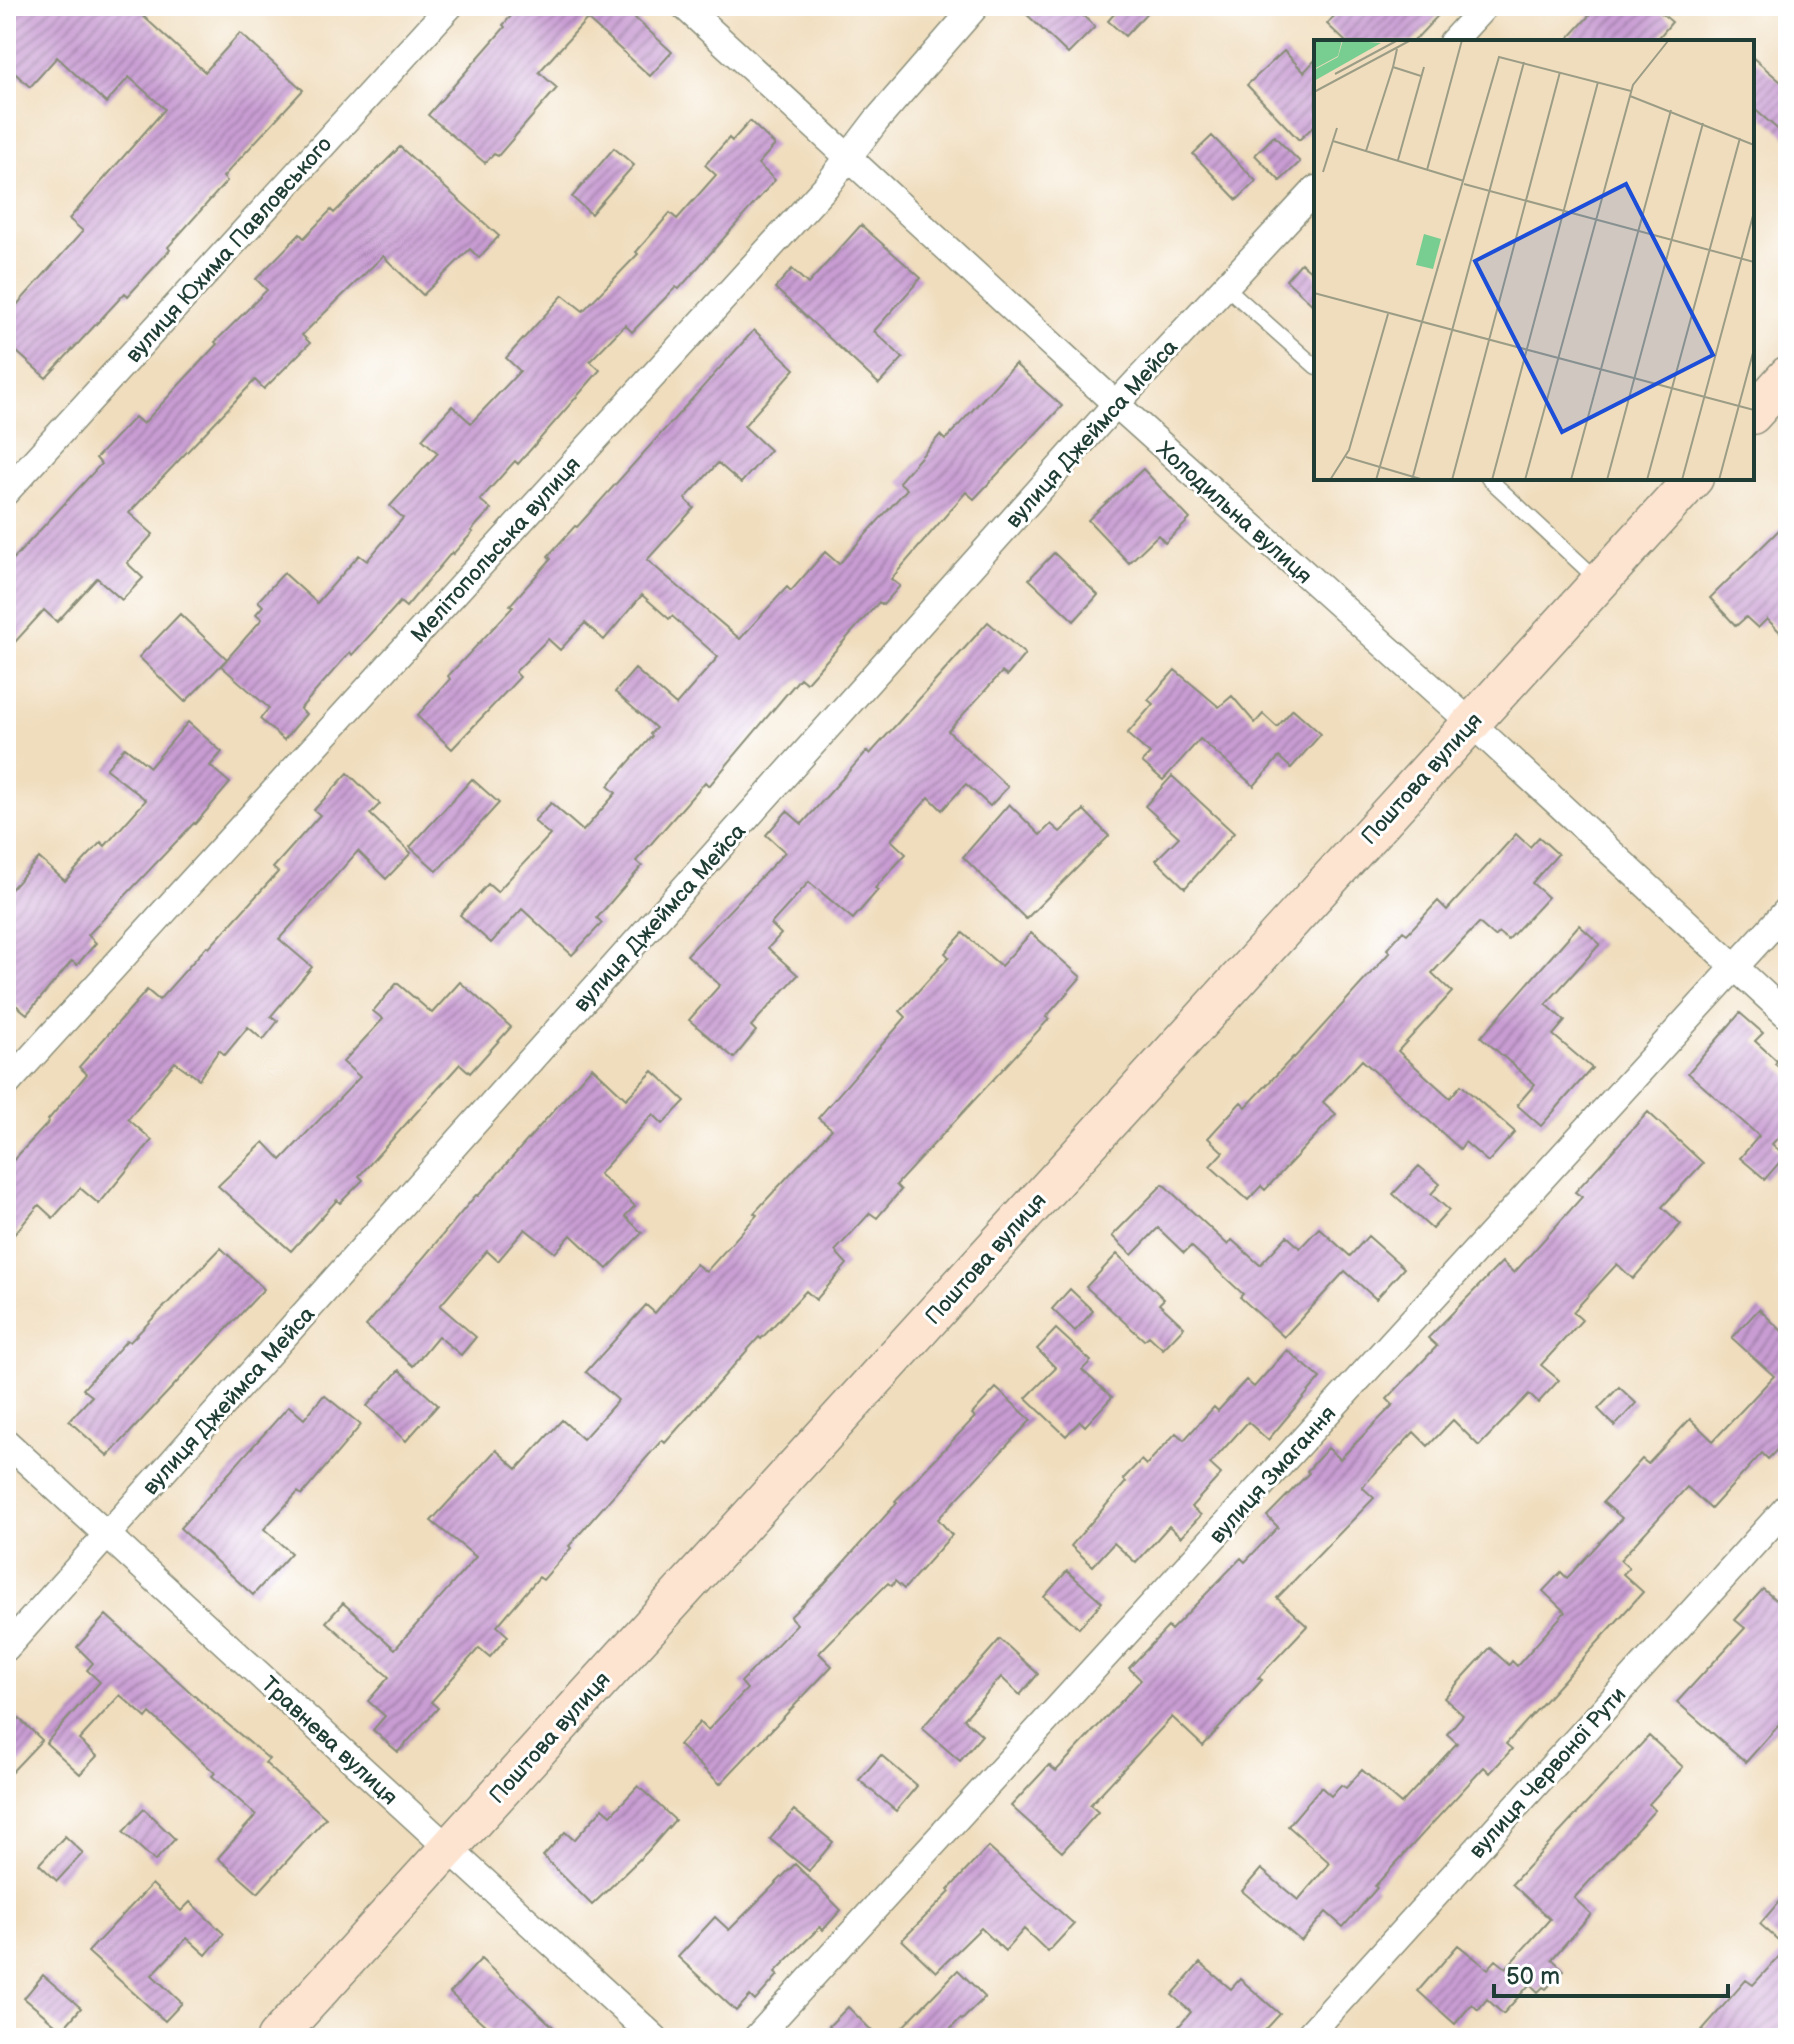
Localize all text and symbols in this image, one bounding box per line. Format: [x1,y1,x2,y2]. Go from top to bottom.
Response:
inset map [1314,40,1754,480]
street label: вулиця Юхима Павловського [120,131,338,369]
street label: вулиця Джеймса Мейса [1000,334,1184,534]
street label: Холодильна вулиця [1151,436,1317,590]
street label: Мелітопольська вулиця [406,452,587,649]
street label: Поштова вулиця [1356,707,1488,851]
street label: вулиця Джеймса Мейса [568,818,752,1018]
street label: Поштова вулиця [920,1187,1052,1331]
street label: вулиця Джеймса Мейса [137,1301,321,1501]
street label: вулиця Змагання [1204,1401,1342,1549]
street label: Поштова вулиця [484,1666,616,1810]
street label: Травнева вулиця [255,1671,403,1811]
street label: вулиця Червоної Рути [1464,1682,1632,1864]
scale bar [1494,1948,1728,1998]
text: 50 m [1506,1962,1560,1991]

